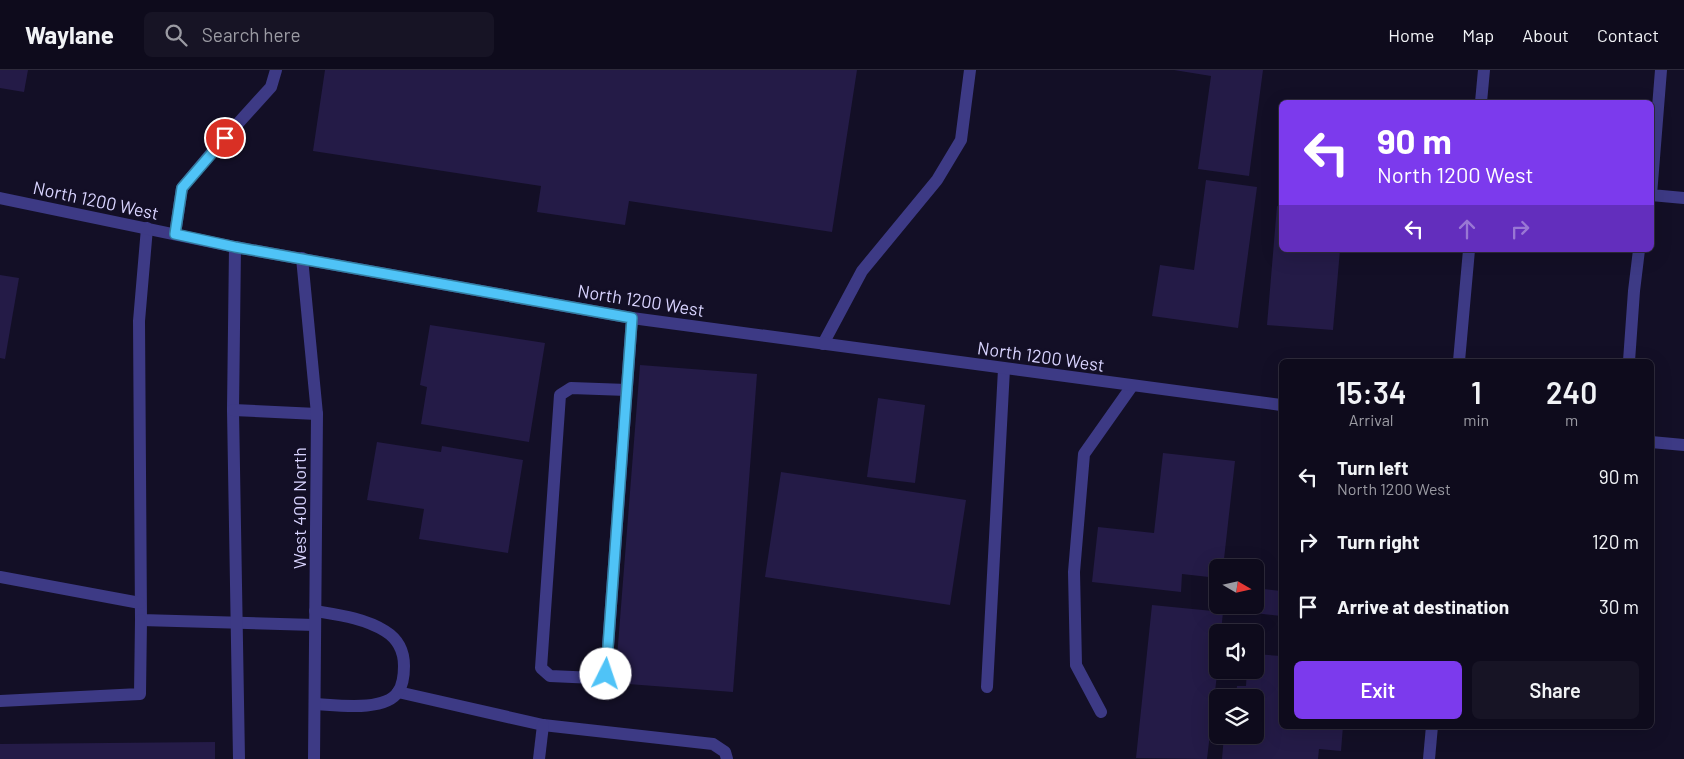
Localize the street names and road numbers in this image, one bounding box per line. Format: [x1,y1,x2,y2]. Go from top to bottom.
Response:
street label: North 1200 West [31,176,161,224]
street label: North 1200 West [576,279,706,321]
street label: North 1200 West [976,336,1106,376]
street label: West 400 North [288,447,310,569]

